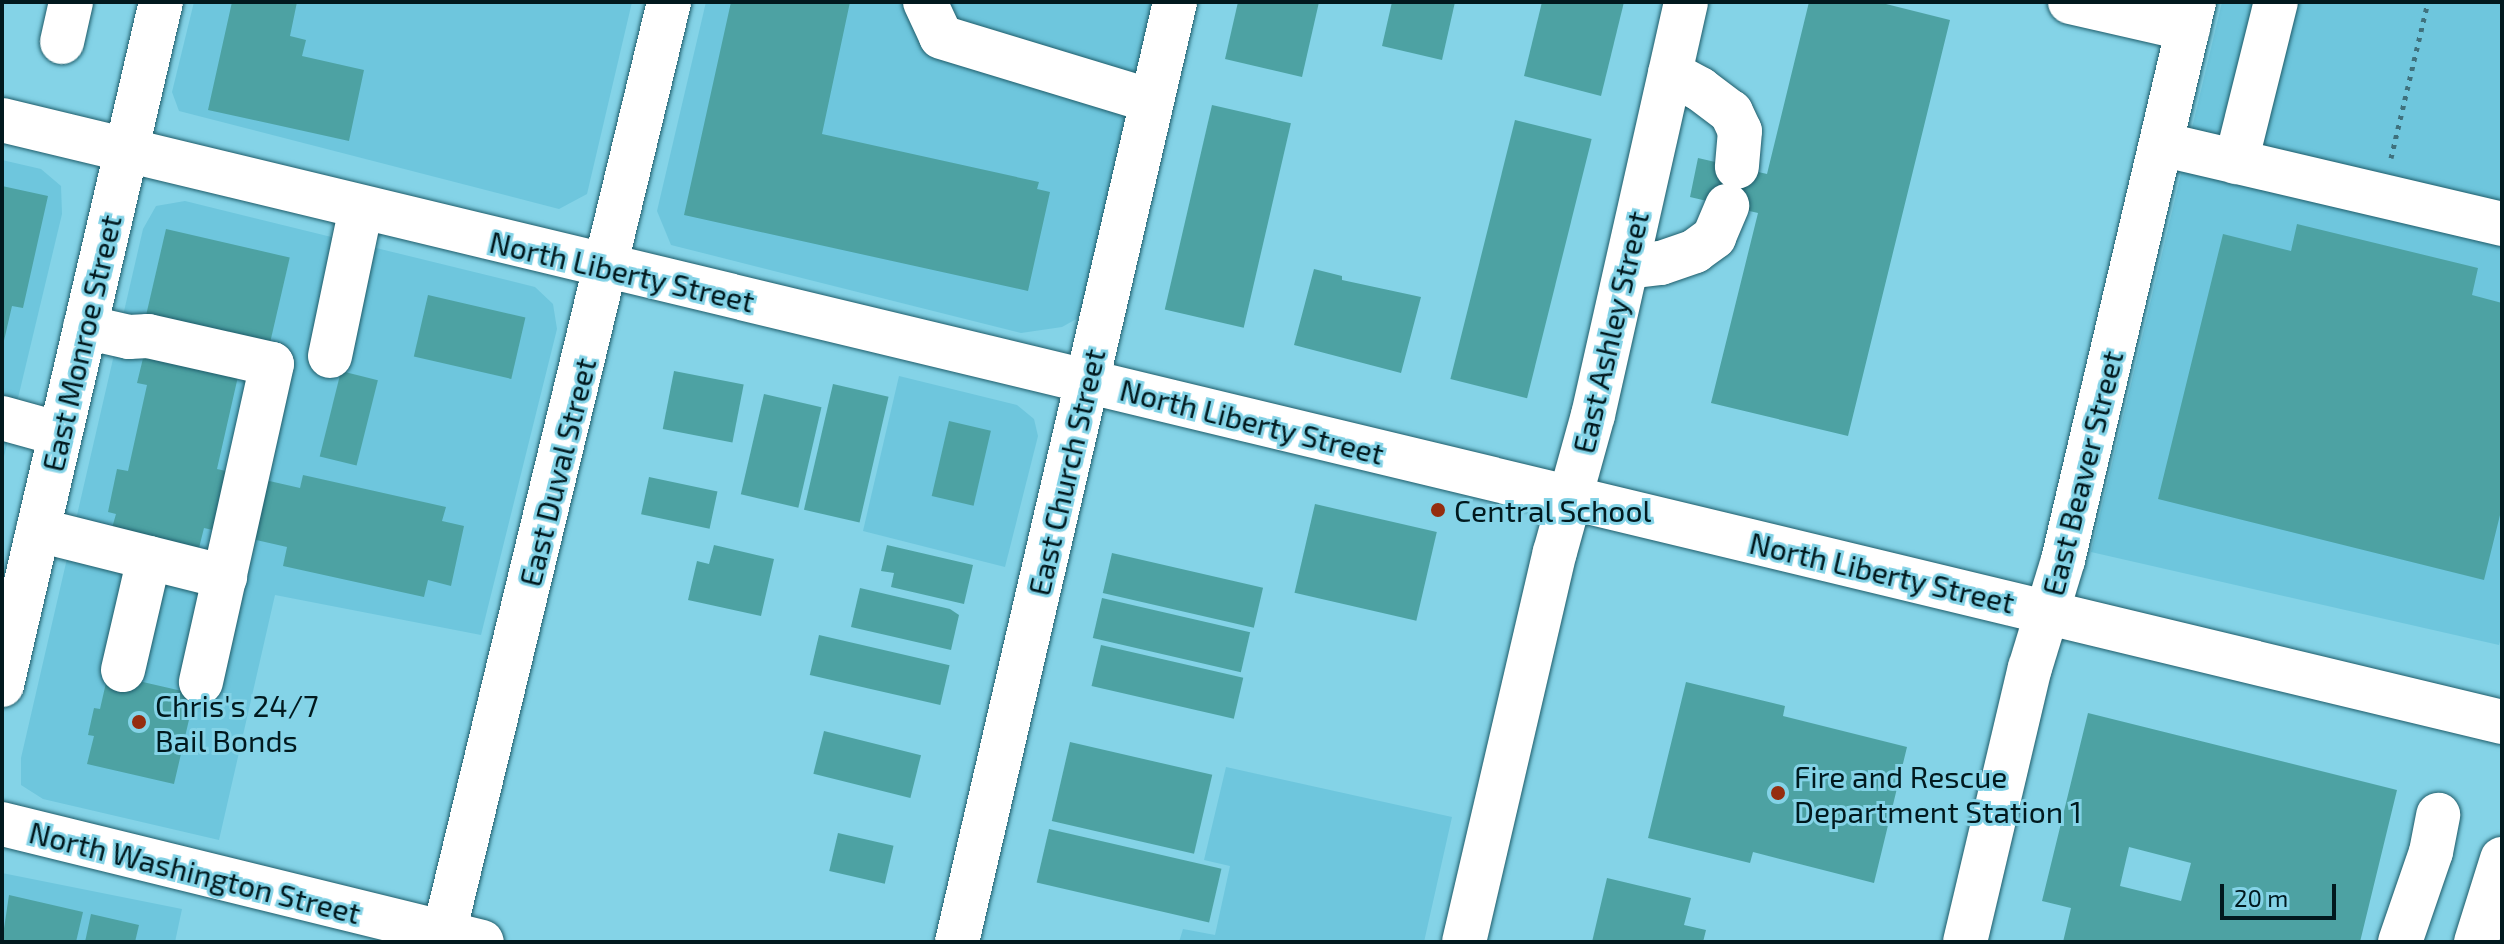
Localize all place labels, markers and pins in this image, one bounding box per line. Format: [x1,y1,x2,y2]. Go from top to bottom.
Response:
place label: Central School [1454,492,1652,528]
marker: Central School [1429,501,1447,519]
place label: Chris's 24/7 Bail Bonds [155,687,319,758]
marker: Chris's 24/7 Bail Bonds [130,713,148,731]
place label: Fire and Rescue Department Station 1 [1794,758,2082,828]
marker: Fire and Rescue Department Station 1 [1769,784,1787,802]

